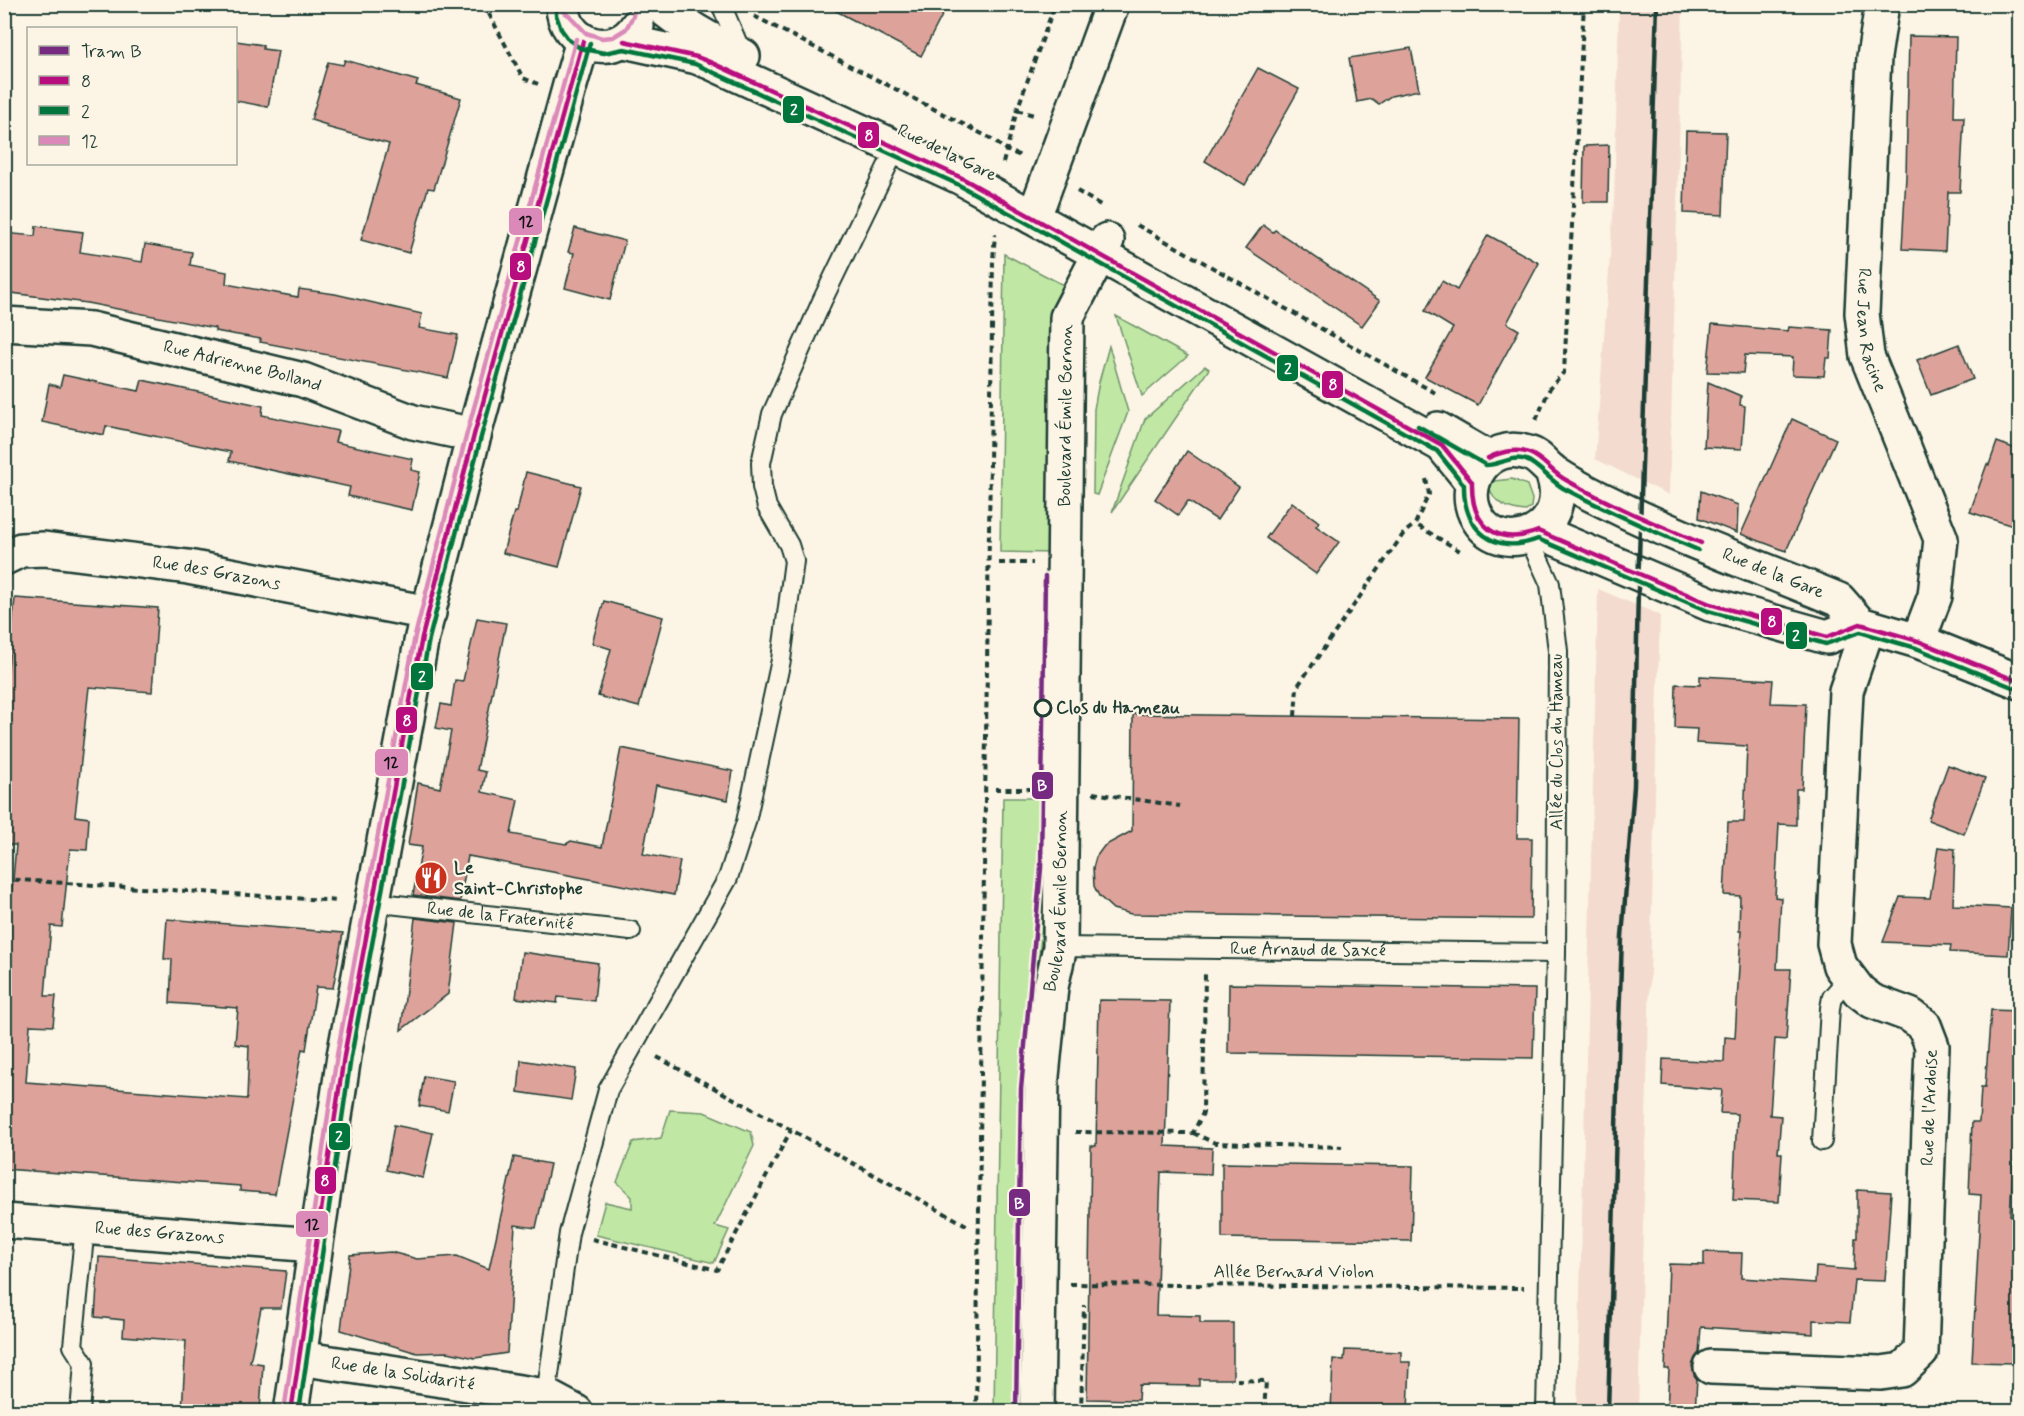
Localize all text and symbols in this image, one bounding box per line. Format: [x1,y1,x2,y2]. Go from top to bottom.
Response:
legend [27,27,237,165]
text: Tram B [81,40,142,64]
text: 8 [81,70,91,94]
line badge: 2 [782,95,805,124]
text: 2 [81,100,90,124]
text: 2 [790,100,798,121]
street label: Rue de la Gare [893,119,1001,187]
line badge: 8 [857,121,880,149]
text: 8 [864,126,874,147]
text: 12 [81,130,99,154]
line badge: 12 [508,207,543,236]
text: 12 [518,212,534,233]
line badge: 8 [509,252,532,281]
text: 8 [516,257,526,278]
street label: Rue Jean Racine [1850,267,1892,396]
street label: Boulevard Émile Bernon [1053,324,1079,507]
street label: Rue Adrienne Bolland [161,335,325,398]
line badge: 2 [1276,354,1299,382]
text: 2 [1284,359,1292,380]
line badge: 8 [1321,370,1344,399]
text: 8 [1328,375,1338,396]
street label: Rue de la Gare [1719,542,1828,605]
street label: Rue des Grazons [151,551,283,596]
line badge: 8 [1760,607,1783,636]
text: 8 [1767,612,1777,633]
line badge: 2 [1785,621,1808,650]
text: 2 [1792,626,1800,647]
street label: Allée du Clos du Hameau [1545,654,1569,830]
line badge: 2 [410,662,434,691]
text: 2 [418,667,426,688]
place label: Clos du Hameau [1056,696,1180,720]
marker: Clos du Hameau [1034,699,1052,717]
line badge: 8 [395,706,418,734]
text: 8 [402,711,412,732]
line badge: 12 [374,748,409,777]
text: 12 [383,753,399,774]
line badge: B [1031,771,1054,800]
text: B [1037,776,1047,797]
street label: Boulevard Émile Bernon [1038,810,1074,994]
place label: Le Saint-Christophe [454,856,583,901]
restaurant icon: Le Saint-Christophe [413,860,449,896]
street label: Rue de la Fraternité [426,896,575,936]
street label: Rue Arnaud de Saxcé [1230,937,1386,963]
street label: Rue de l'Ardoise [1916,1049,1944,1167]
line badge: 2 [328,1122,351,1151]
text: 2 [335,1127,343,1148]
line badge: 8 [314,1166,337,1195]
text: 8 [320,1171,330,1192]
line badge: B [1008,1188,1031,1217]
text: B [1014,1194,1024,1215]
line badge: 12 [295,1210,329,1238]
text: 12 [304,1215,320,1236]
street label: Rue des Grazons [94,1216,225,1250]
street label: Allée Bernard Violon [1214,1260,1374,1284]
street label: Rue de la Solidarité [329,1351,476,1397]

